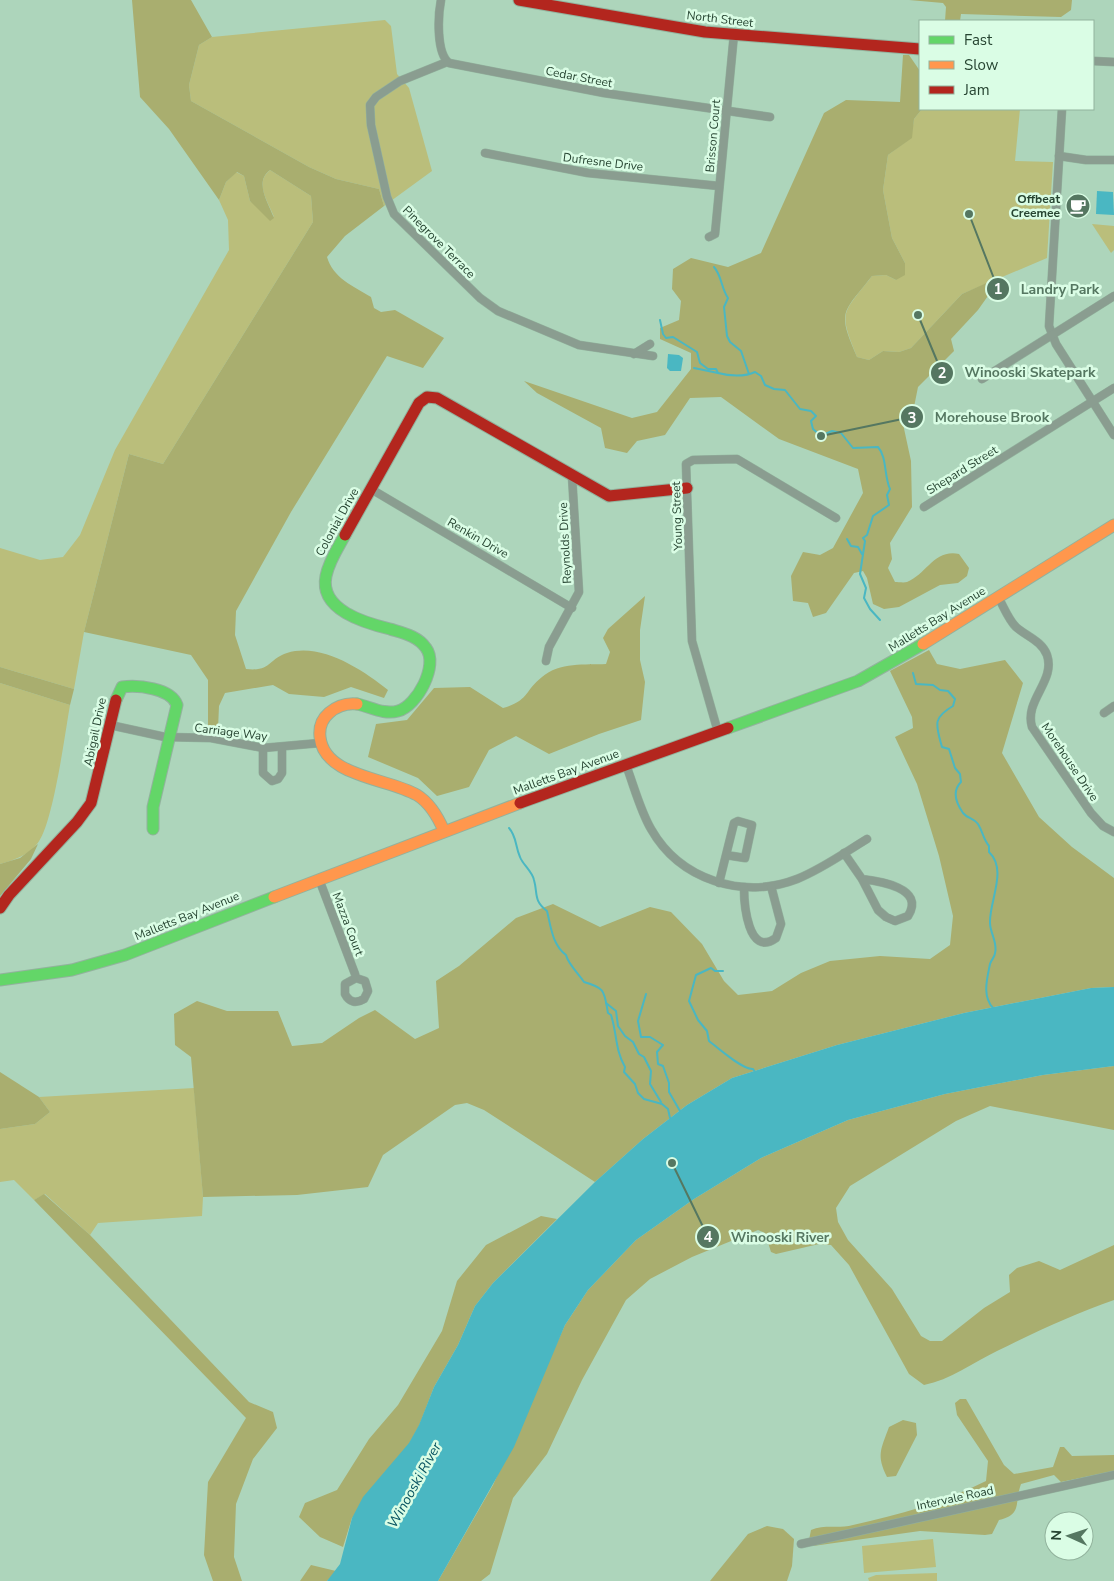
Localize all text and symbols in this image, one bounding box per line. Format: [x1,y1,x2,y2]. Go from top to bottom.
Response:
street label: North Street [686,7,755,31]
legend [919,20,1094,110]
text: Fast [964,30,993,50]
text: Slow [964,55,999,75]
street label: Cedar Street [544,63,614,91]
text: Jam [963,80,990,100]
street label: Brisson Court [702,98,724,173]
street label: Dufresne Drive [562,149,644,175]
place label: Offbeat Creemee [1011,191,1060,221]
cafe icon: Offbeat Creemee [1065,193,1091,219]
street label: Pinegrove Terrace [399,202,479,282]
callout: Landry Park [986,275,1110,304]
text: 1 [993,279,1003,299]
text: Landry Park [1021,280,1100,299]
callout: Winooski Skatepark [929,358,1105,387]
text: 2 [937,363,947,383]
text: Winooski Skatepark [964,363,1096,382]
callout: Morehouse Brook [900,403,1059,432]
text: 3 [907,408,917,428]
text: Morehouse Brook [935,408,1050,427]
street label: Shepard Street [923,441,1001,498]
street label: Young Street [668,480,686,552]
street label: Colonial Drive [312,485,362,559]
street label: Reynolds Drive [555,502,575,584]
street label: Renkin Drive [444,514,512,562]
street label: Malletts Bay Avenue [885,583,989,655]
street label: Abigail Drive [80,696,110,768]
street label: Carriage Way [194,720,269,745]
street label: Morehouse Drive [1038,720,1102,804]
street label: Malletts Bay Avenue [511,745,621,799]
street label: Malletts Bay Avenue [132,888,242,944]
street label: Mazza Court [329,890,368,959]
callout: Winooski River [696,1222,840,1251]
text: 4 [703,1227,713,1247]
text: Winooski River [731,1228,830,1247]
water label: Winooski River [383,1438,446,1531]
street label: Intervale Road [915,1482,995,1514]
north arrow [1044,1511,1094,1561]
text: N [1047,1530,1066,1541]

